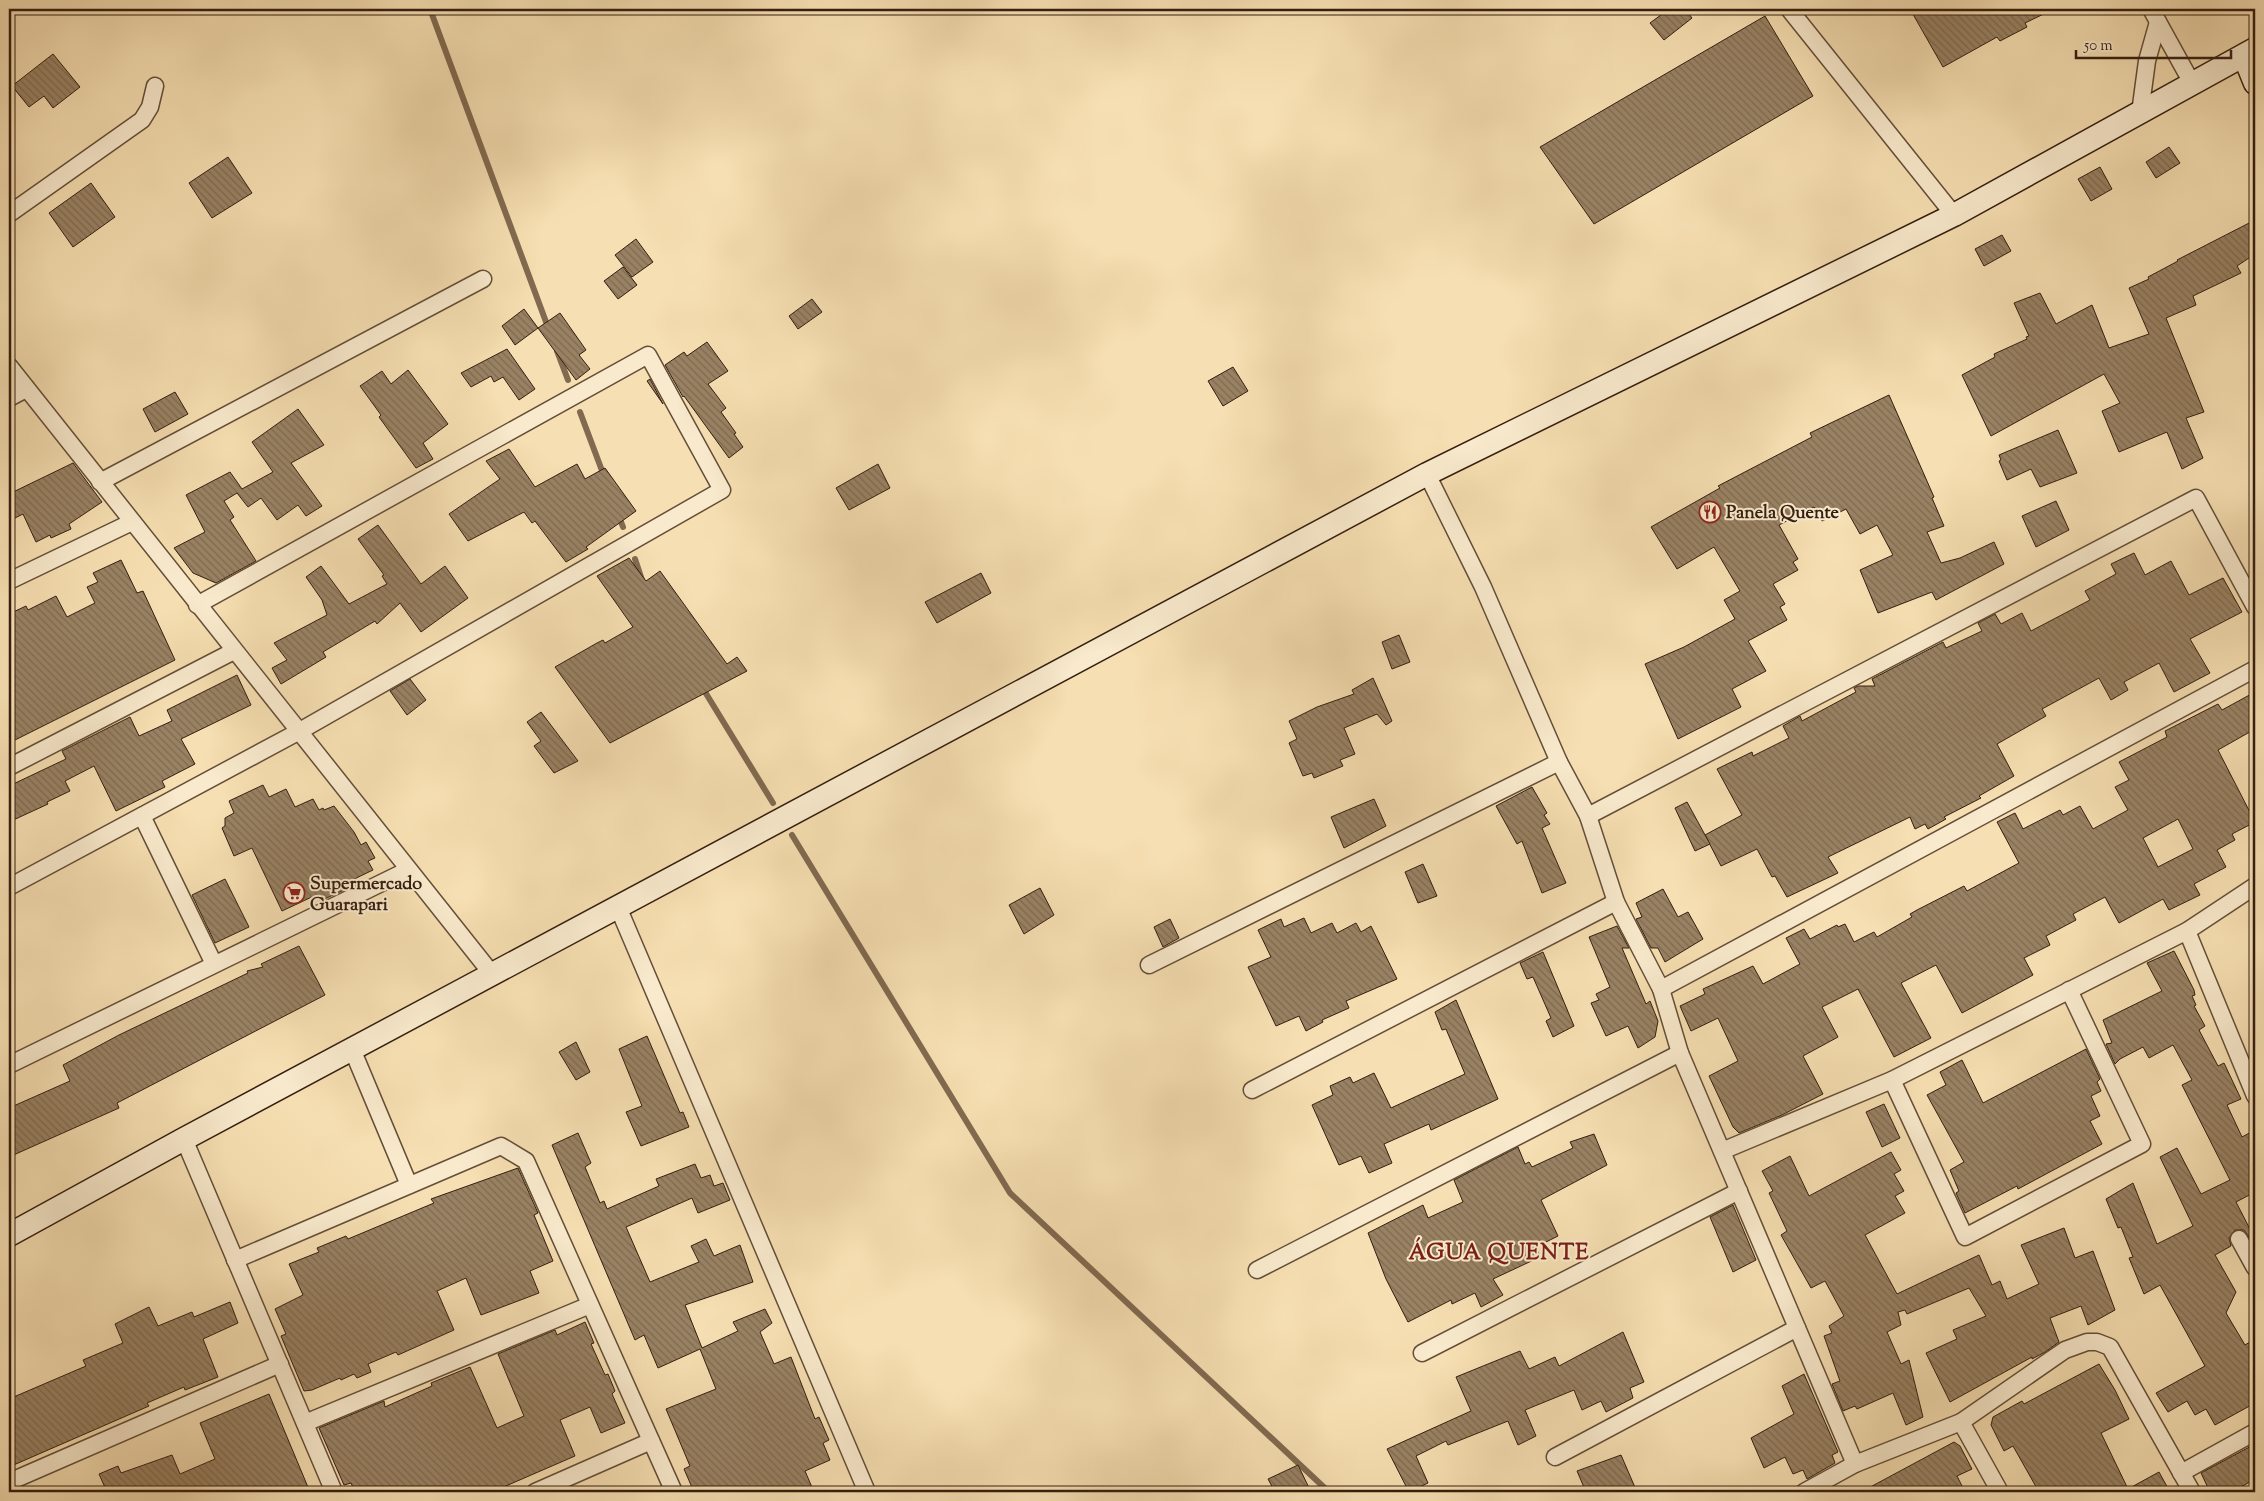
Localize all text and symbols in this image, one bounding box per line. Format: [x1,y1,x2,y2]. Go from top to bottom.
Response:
scale bar [2076,28,2232,60]
text: 50 m [2083,36,2113,57]
restaurant icon: Panela Quente [1698,500,1722,524]
place label: Panela Quente [1726,501,1840,527]
place label: Supermercado Guarapari [310,872,422,919]
supermarket icon: Supermercado Guarapari [282,881,306,905]
district label: ÁGUA QUENTE [1409,1237,1589,1270]

